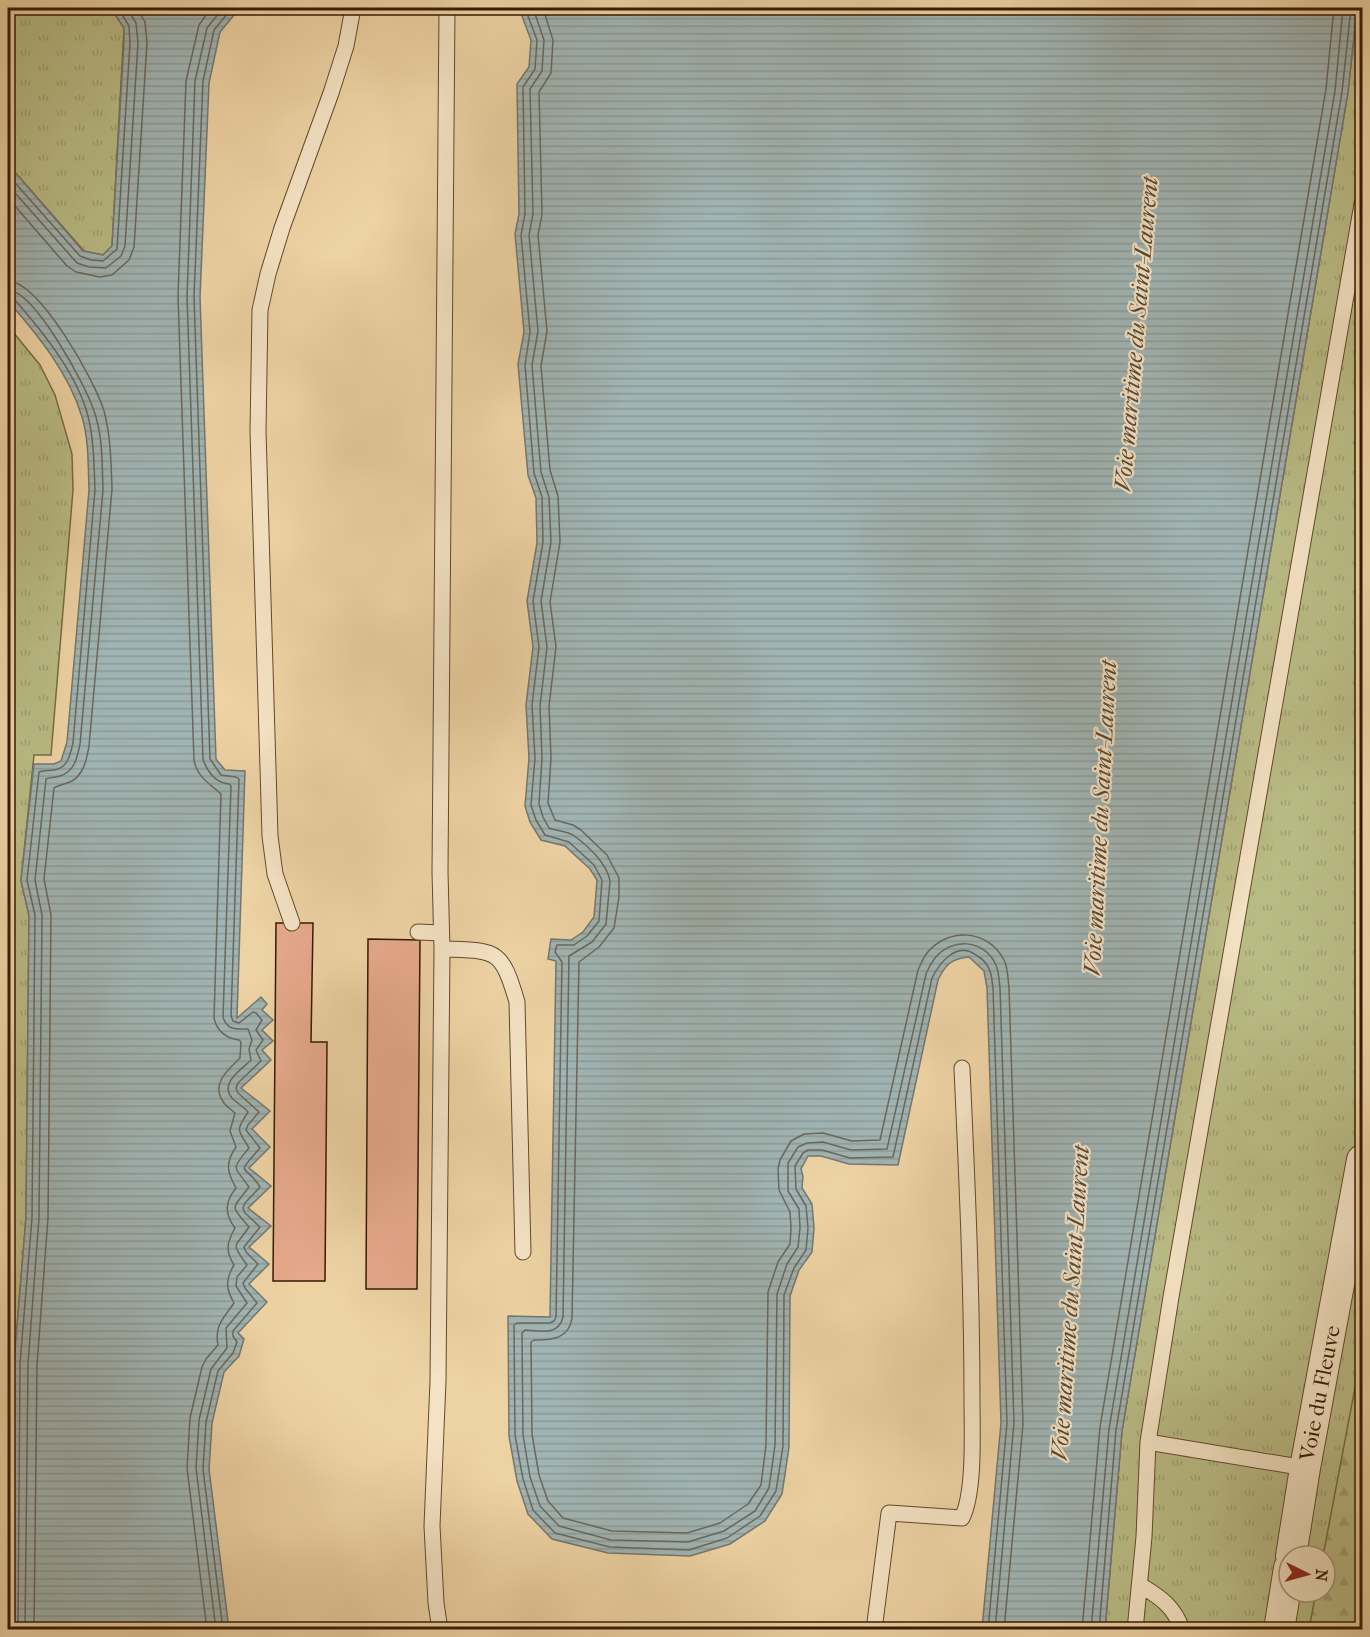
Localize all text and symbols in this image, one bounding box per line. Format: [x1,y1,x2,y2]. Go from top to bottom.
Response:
water label: Voie maritime du Saint-Laurent [1108,174,1164,492]
water label: Voie maritime du Saint-Laurent [1078,658,1122,976]
water label: Voie maritime du Saint-Laurent [1045,1143,1095,1461]
street label: Voie du Fleuve [1294,1323,1346,1464]
north arrow [1277,1544,1337,1604]
text: N [1311,1568,1331,1583]

